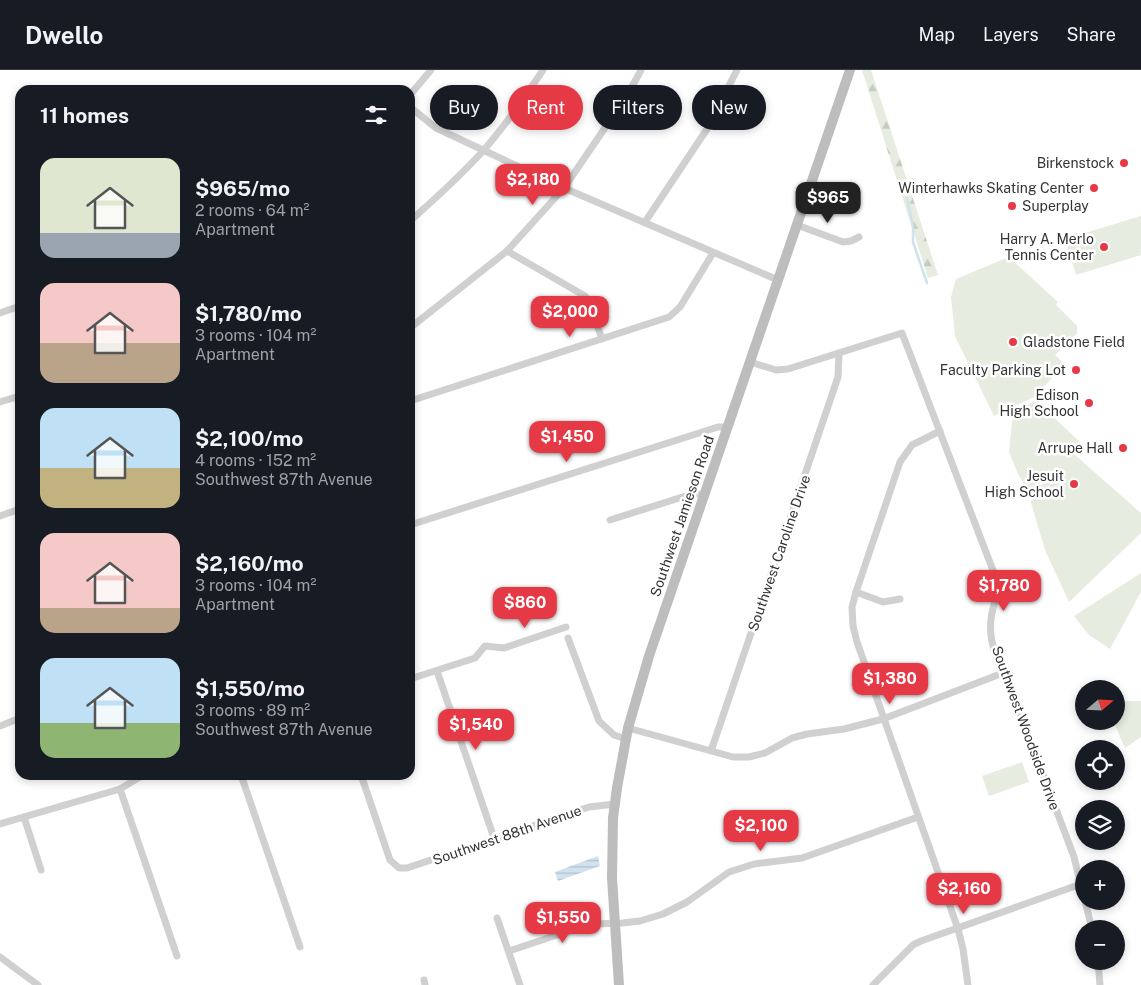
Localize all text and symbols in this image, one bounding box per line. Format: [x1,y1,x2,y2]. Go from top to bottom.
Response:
text: Dwello [25,21,103,49]
text: Map [919,24,955,45]
text: Layers [983,24,1039,45]
text: Share [1067,24,1116,45]
chip: Buy [430,85,498,130]
chip: Rent [508,85,583,130]
chip: Filters [593,85,682,130]
chip: New [692,85,766,130]
icon: filters [362,101,390,129]
text: 11 homes [40,103,129,128]
place label: Birkenstock [1037,155,1114,171]
marker: Birkenstock [1118,157,1130,169]
pin: $2,180 [492,164,574,206]
text: $2,180 [506,170,560,189]
text: $965/mo [195,176,290,201]
icon: home [80,178,140,238]
place label: Winterhawks Skating Center [898,180,1084,196]
pin: $965 [798,182,858,224]
marker: Winterhawks Skating Center [1088,182,1100,194]
text: $965 [807,188,849,207]
place label: Superplay [1022,198,1089,214]
marker: Superplay [1006,200,1018,212]
text: 2 rooms · 64 m² [195,201,309,220]
text: Apartment [195,220,275,239]
place label: Harry A. Merlo Tennis Center [1000,231,1094,263]
marker: Harry A. Merlo Tennis Center [1098,241,1110,253]
pin: $2,000 [529,296,611,338]
text: $1,780/mo [195,301,302,326]
text: $2,000 [542,302,598,321]
icon: home [80,303,140,363]
text: 3 rooms · 104 m² [195,326,316,345]
place label: Gladstone Field [1023,334,1125,350]
marker: Gladstone Field [1007,336,1019,348]
text: Apartment [195,345,275,364]
place label: Faculty Parking Lot [940,362,1066,378]
marker: Faculty Parking Lot [1070,364,1082,376]
place label: Edison High School [1000,387,1079,419]
marker: Edison High School [1083,397,1095,409]
pin: $1,450 [526,420,608,463]
text: $2,100/mo [195,426,303,451]
text: $1,450 [540,427,594,446]
icon: home [80,428,140,488]
street label: Southwest Jamieson Road [647,433,717,599]
place label: Arrupe Hall [1038,440,1113,456]
marker: Arrupe Hall [1117,442,1129,454]
text: 4 rooms · 152 m² [195,451,316,470]
place label: Jesuit High School [985,468,1064,500]
text: Southwest 87th Avenue [195,470,373,489]
street label: Southwest Caroline Drive [745,473,813,633]
marker: Jesuit High School [1068,478,1080,490]
text: $2,160/mo [195,551,304,576]
icon: home [80,553,140,613]
pin: $1,780 [963,570,1045,612]
text: 3 rooms · 104 m² [195,576,316,595]
text: $1,780 [978,576,1030,595]
pin: $860 [495,586,555,629]
text: $860 [504,593,546,612]
text: Apartment [195,595,275,614]
street label: Southwest Woodside Drive [989,644,1063,812]
pin: $1,380 [849,662,931,705]
text: $1,380 [863,669,917,688]
text: $1,550/mo [195,676,305,701]
icon: home [80,678,140,738]
north arrow [1075,680,1125,730]
map controls [1075,680,1125,970]
text: 3 rooms · 89 m² [195,701,310,720]
pin: $1,540 [435,708,517,751]
text: $1,540 [449,715,503,734]
text: Southwest 87th Avenue [195,720,373,739]
button: locate [1075,740,1125,790]
button: layers [1075,800,1125,850]
street label: Southwest 88th Avenue [431,802,583,868]
pin: $2,100 [720,810,802,852]
text: $2,100 [735,816,787,835]
button: + [1075,860,1125,910]
pin: $2,160 [923,872,1005,915]
text: $2,160 [937,879,991,898]
pin: $1,550 [522,902,604,944]
text: $1,550 [536,908,590,927]
button: − [1075,920,1125,970]

